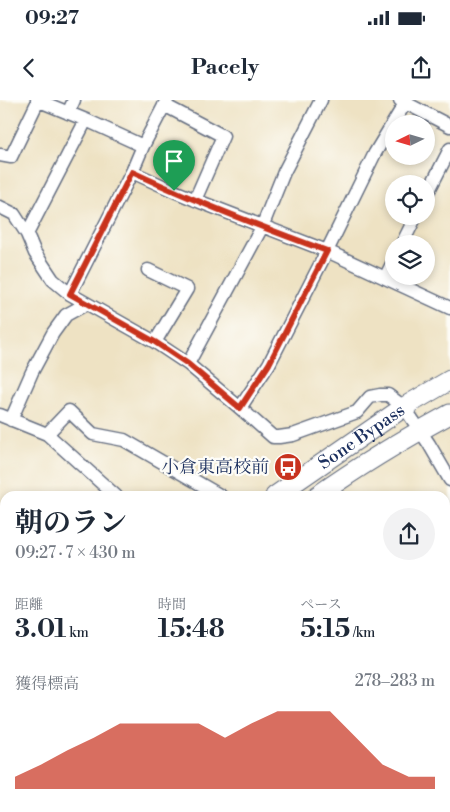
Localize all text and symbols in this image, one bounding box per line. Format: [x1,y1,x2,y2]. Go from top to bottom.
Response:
text: 09:27 [25,6,79,30]
icon: back [15,54,43,82]
text: Pacely [191,54,259,81]
icon: share [407,54,435,82]
north arrow [385,115,435,165]
map controls [385,115,435,285]
pin [153,140,195,191]
icon: arrive [160,147,188,175]
button: locate [385,175,435,225]
button: layers [385,235,435,285]
street label: Sone Bypass [314,399,410,475]
bus stop icon: 小倉東高校前 [273,452,303,482]
place label: 小倉東高校前 [161,456,269,479]
text: 朝のラン [15,506,127,541]
button: share [383,508,435,560]
text: 09:27 · 7 × 430 m [15,543,135,563]
text: 距離 [15,596,43,614]
text: 時間 [158,596,186,614]
text: ペース [300,596,342,614]
text: 3.01 [15,614,66,645]
text: 15:48 [158,614,225,645]
text: 5:15 [300,614,350,645]
text: km [66,624,89,642]
text: /km [350,624,375,642]
text: 278–283 m [355,671,435,691]
text: 獲得標高 [15,674,79,694]

